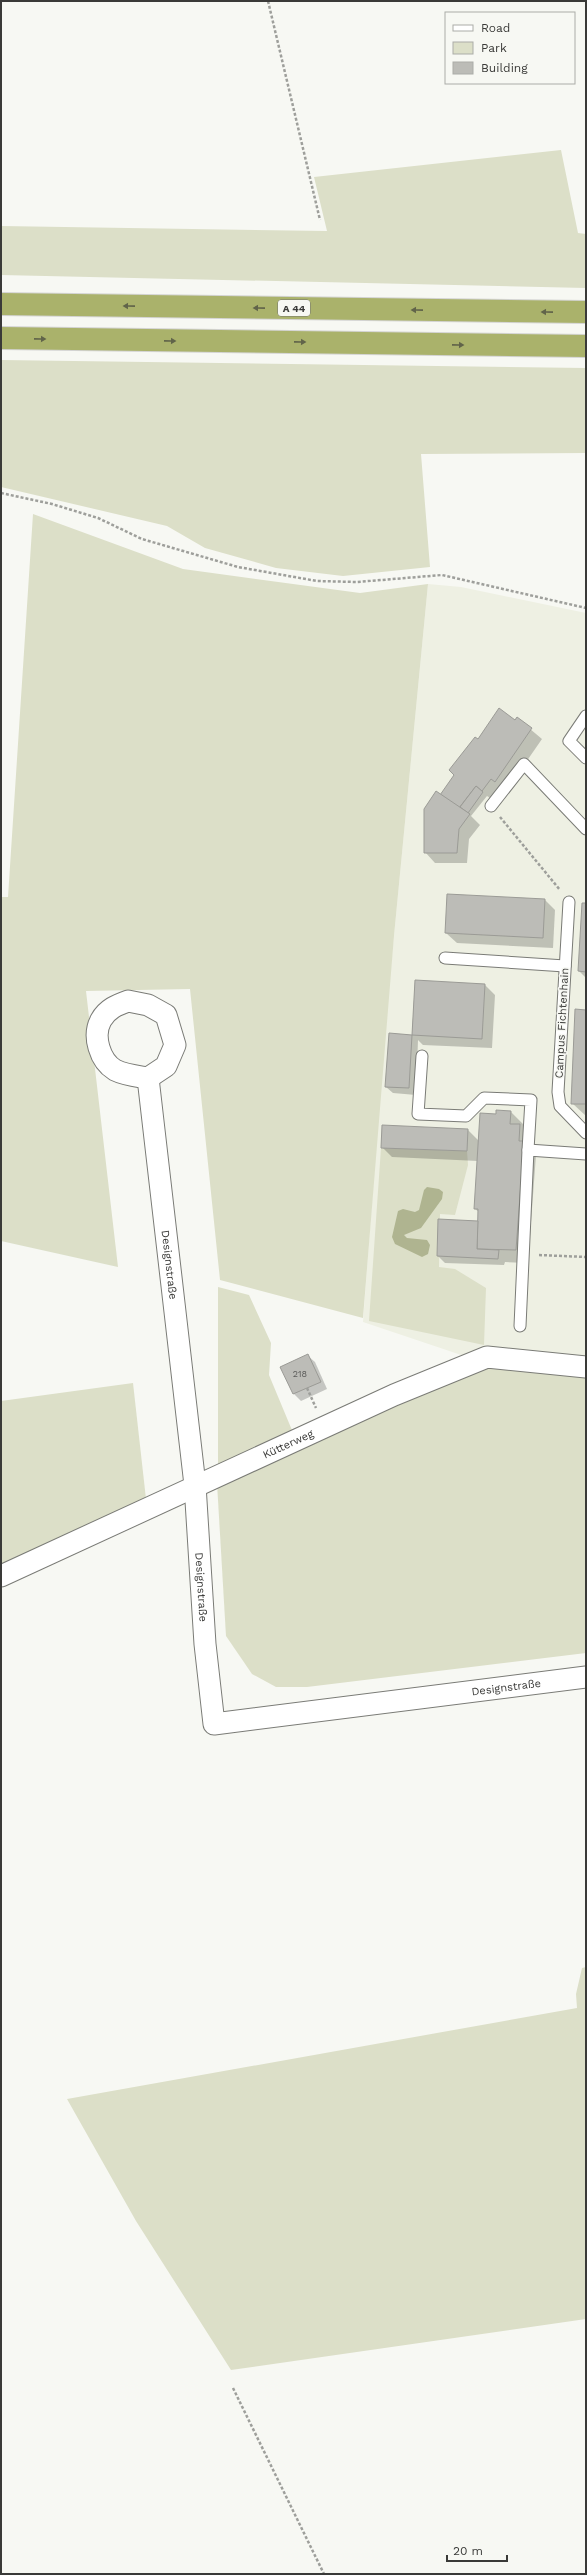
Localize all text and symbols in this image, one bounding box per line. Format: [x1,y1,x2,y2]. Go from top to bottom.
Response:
legend [445,12,575,84]
text: Road [481,21,510,35]
text: Park [481,41,507,55]
text: Building [481,61,528,75]
road number: A 44 [278,300,310,316]
one-way arrow [122,303,135,309]
one-way arrow [252,305,265,311]
one-way arrow [410,307,423,313]
one-way arrow [540,309,553,315]
one-way arrow [34,336,47,342]
one-way arrow [164,338,177,344]
one-way arrow [294,339,306,346]
one-way arrow [452,342,465,348]
street label: Campus Fichtenhain [553,967,571,1079]
street label: Designstraße [159,1229,180,1300]
house number: 218 [293,1369,307,1379]
street label: Kütterweg [261,1426,316,1461]
street label: Designstraße [193,1552,210,1622]
street label: Designstraße [471,1676,542,1698]
scale bar [447,2537,507,2563]
text: 20 m [453,2544,483,2558]

